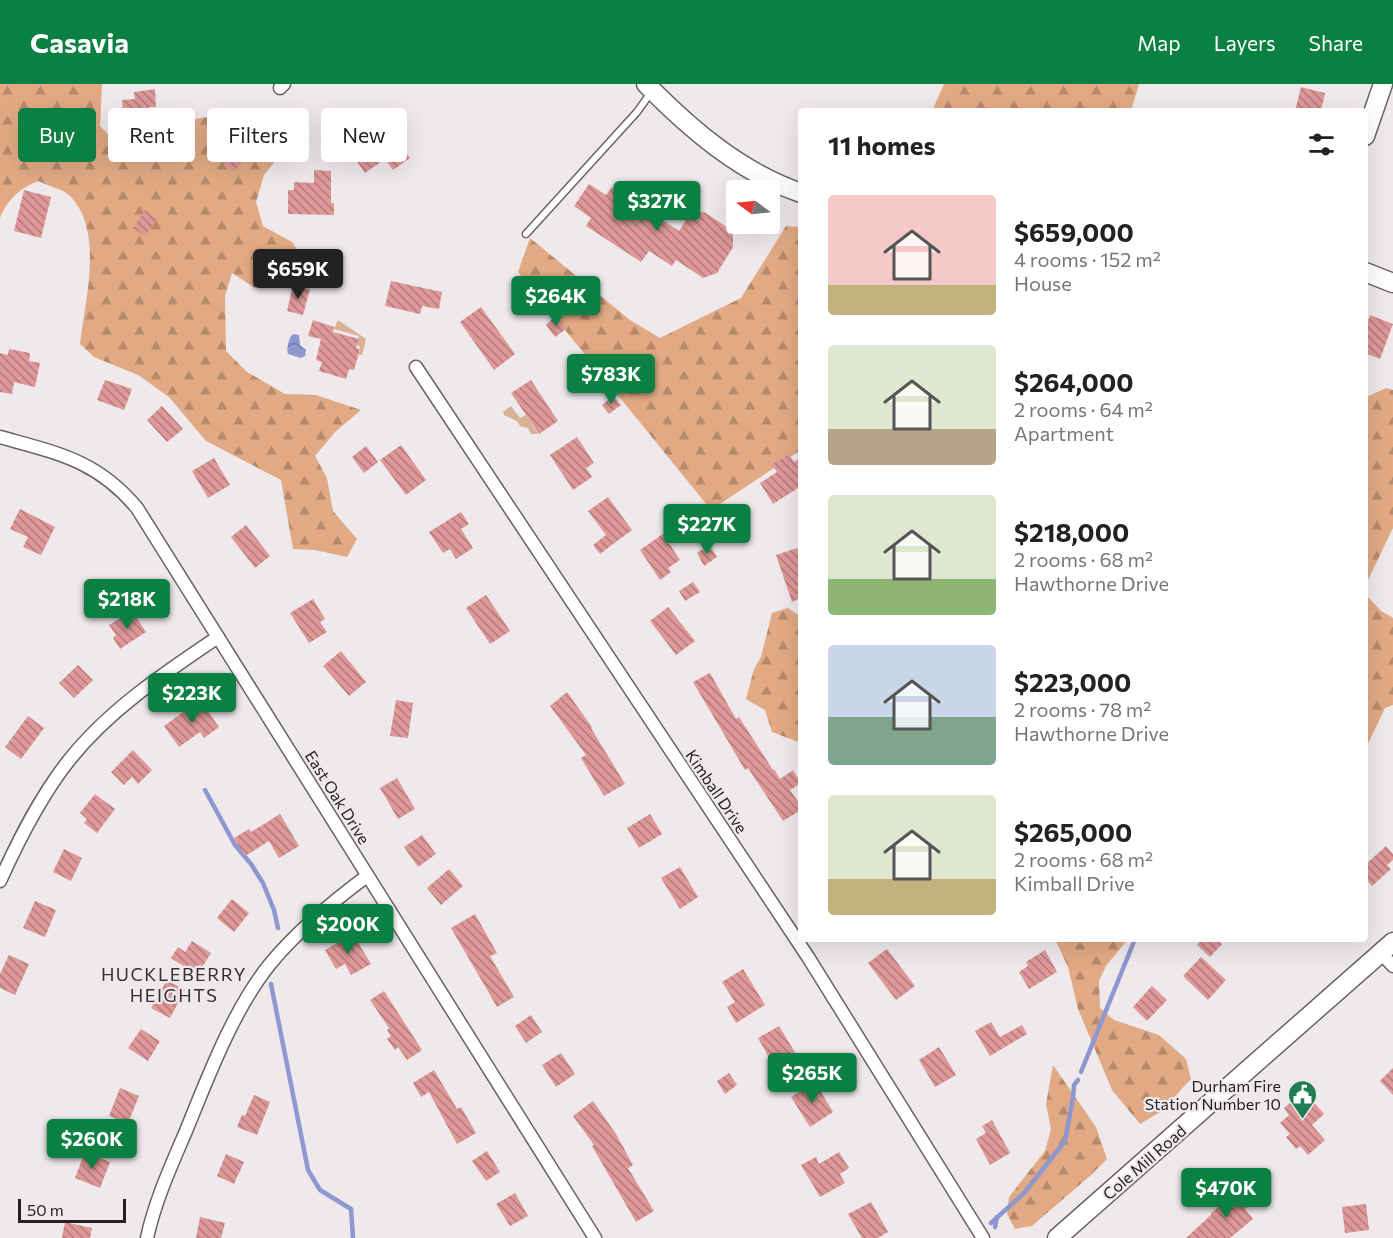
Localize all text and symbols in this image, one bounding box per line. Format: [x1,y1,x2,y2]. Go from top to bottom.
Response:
text: Casavia [30,25,129,59]
text: Map [1137,30,1181,55]
text: Layers [1214,30,1276,55]
text: Share [1309,30,1363,55]
chip: Buy [18,108,96,162]
chip: Rent [108,108,195,162]
chip: Filters [207,108,309,162]
chip: New [321,108,407,162]
icon: filters [1305,128,1338,161]
text: 11 homes [828,129,936,160]
north arrow [726,180,780,234]
map controls [726,180,780,234]
pin: $327K [615,181,699,232]
text: $327K [627,188,687,212]
text: $659,000 [1014,216,1134,247]
icon: home [876,219,948,291]
text: 4 rooms · 152 m² [1014,247,1161,271]
pin: $659K [256,249,340,300]
text: $659K [267,256,329,280]
text: House [1014,271,1072,295]
pin: $264K [514,276,598,327]
text: $264K [525,283,587,307]
pin: $783K [569,354,653,405]
text: $783K [581,361,641,385]
text: $264,000 [1014,366,1133,397]
icon: home [876,369,948,441]
text: 2 rooms · 64 m² [1014,397,1153,421]
text: Apartment [1014,421,1114,445]
pin: $227K [665,504,749,555]
text: $227K [677,511,737,535]
text: $218,000 [1014,516,1129,547]
icon: home [876,519,948,591]
text: 2 rooms · 68 m² [1014,547,1153,571]
text: Hawthorne Drive [1014,571,1169,595]
pin: $218K [85,579,169,630]
text: $218K [98,586,156,610]
text: $223,000 [1014,666,1131,697]
icon: home [876,669,948,741]
pin: $223K [150,673,234,724]
text: $223K [162,680,222,704]
text: 2 rooms · 78 m² [1014,697,1151,721]
text: Hawthorne Drive [1014,721,1169,745]
street label: Kimball Drive [682,746,752,836]
street label: East Oak Drive [302,747,374,847]
text: $265,000 [1014,816,1132,847]
icon: home [876,819,948,891]
text: 2 rooms · 68 m² [1014,847,1153,871]
text: Kimball Drive [1014,871,1135,895]
pin: $200K [306,904,390,955]
text: $200K [316,911,380,935]
district label: HUCKLEBERRY HEIGHTS [101,963,247,1006]
pin: $265K [770,1053,854,1104]
text: $265K [782,1060,842,1084]
place label: Durham Fire Station Number 10 [1145,1076,1281,1113]
public building icon: Durham Fire Station Number 10 [1286,1078,1318,1120]
pin: $260K [50,1119,134,1170]
street label: Cole Mill Road [1098,1121,1190,1203]
text: $260K [61,1126,123,1150]
pin: $470K [1184,1168,1268,1219]
text: $470K [1195,1175,1257,1199]
scale bar [18,1196,126,1224]
text: 50 m [27,1200,64,1219]

